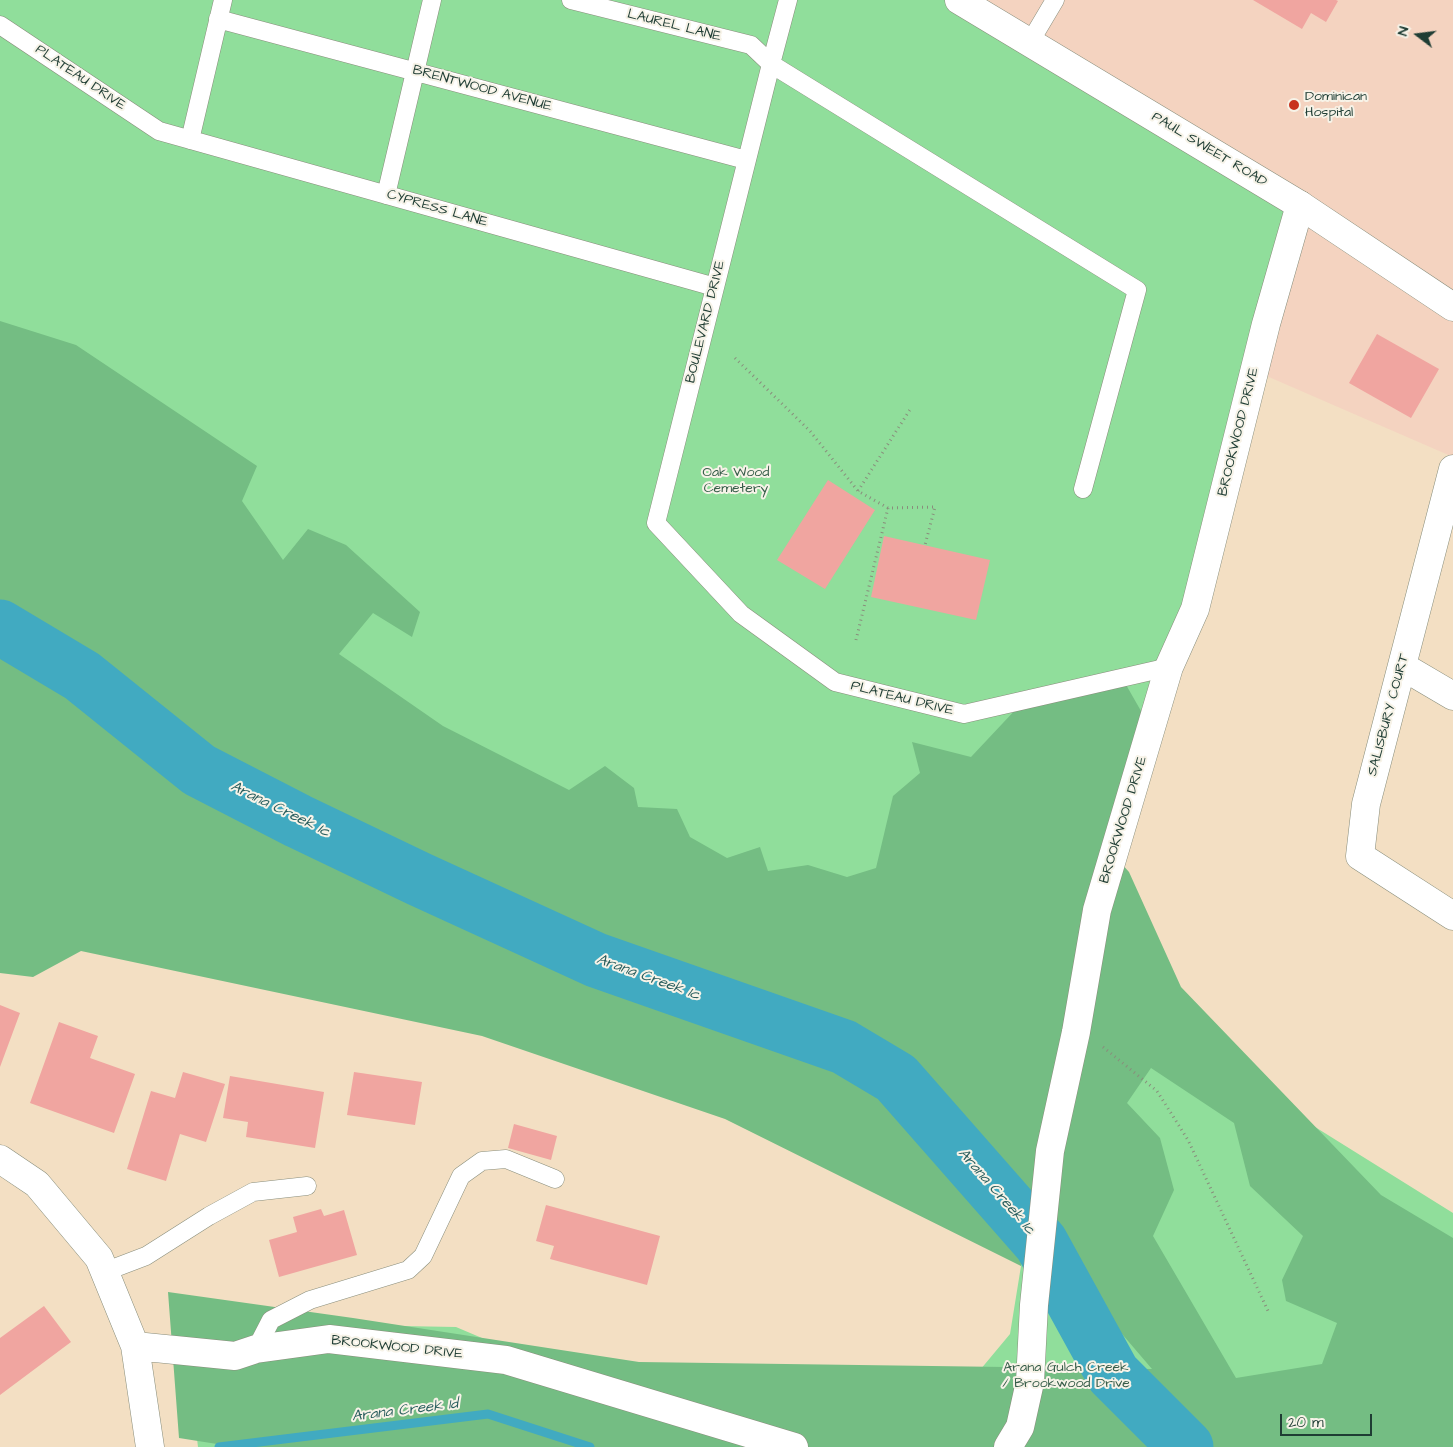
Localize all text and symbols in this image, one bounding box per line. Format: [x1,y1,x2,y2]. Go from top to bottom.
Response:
street label: LAUREL LANE [625,6,723,46]
north arrow [1393,10,1443,60]
text: N [1393,24,1414,38]
street label: PLATEAU DRIVE [32,42,128,114]
street label: BRENTWOOD AVENUE [411,62,553,116]
place label: Dominican Hospital [1305,89,1367,121]
marker: Dominican Hospital [1287,98,1301,112]
street label: PAUL SWEET ROAD [1148,109,1270,191]
street label: CYPRESS LANE [385,187,489,231]
street label: BOULEVARD DRIVE [683,259,729,385]
street label: BROOKWOOD DRIVE [1215,366,1263,498]
park label: Oak Wood Cemetery [703,465,769,498]
street label: SALISBURY COURT [1365,652,1413,778]
street label: PLATEAU DRIVE [849,678,955,720]
street label: BROOKWOOD DRIVE [1097,754,1151,886]
water label: Arana Creek 1c [227,778,333,842]
water label: Arana Creek 1c [594,951,702,1005]
water label: Arana Creek 1c [954,1145,1038,1239]
street label: BROOKWOOD DRIVE [330,1333,464,1363]
park label: Arana Gulch Creek / Brookwood Drive [1002,1360,1130,1392]
water label: Arana Creek 1d [351,1396,459,1426]
scale bar [1283,1404,1376,1436]
text: 20 m [1288,1412,1324,1433]

